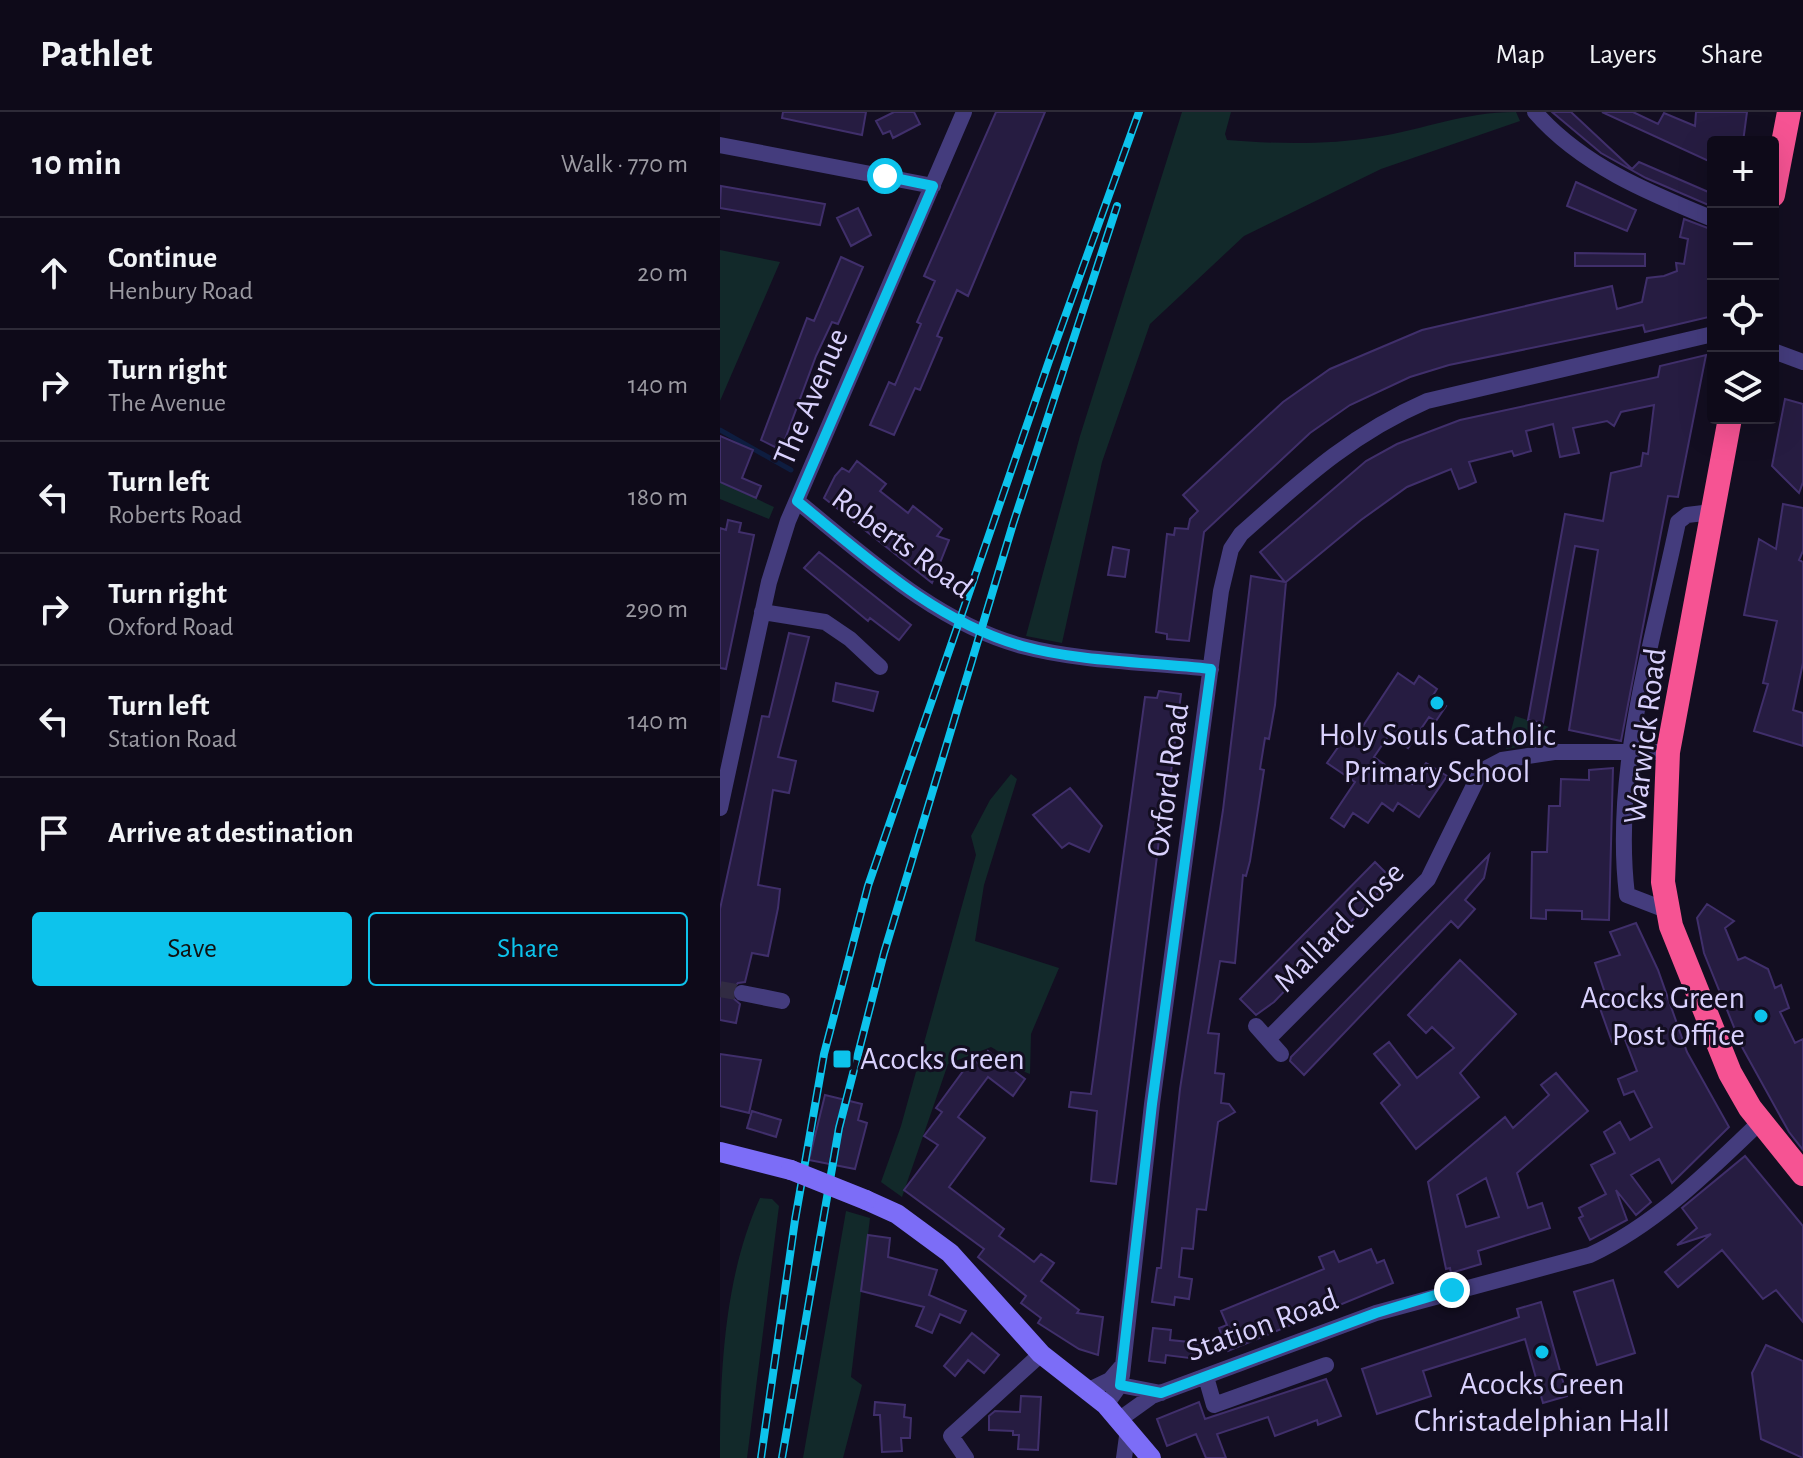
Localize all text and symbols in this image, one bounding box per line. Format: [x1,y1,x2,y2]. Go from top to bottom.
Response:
text: Pathlet [40,36,152,74]
text: Map [1496,41,1545,69]
text: Layers [1589,41,1657,69]
text: Share [1701,41,1763,69]
map controls [1707,136,1779,424]
button: + [1707,136,1779,208]
text: 10 min [32,147,121,181]
text: Walk · 770 m [561,151,688,177]
route start [867,158,903,194]
button: − [1707,208,1779,280]
text: Continue [108,243,217,273]
icon: ahead [32,251,76,295]
text: 20 m [637,260,688,286]
text: Henbury Road [108,278,253,304]
button: locate [1707,280,1779,352]
street label: The Avenue [768,324,854,470]
button: layers [1707,352,1779,424]
text: Turn right [108,355,227,385]
icon: right [32,363,76,407]
text: 140 m [628,372,688,398]
text: The Avenue [108,390,226,416]
text: Turn left [108,467,209,497]
icon: left [32,475,76,519]
street label: Roberts Road [826,482,978,604]
text: 180 m [628,484,688,510]
text: Roberts Road [108,502,242,528]
text: Turn right [108,579,227,609]
icon: right [32,587,76,631]
text: 290 m [625,596,688,622]
text: Oxford Road [108,614,234,640]
street label: Warwick Road [1618,646,1672,826]
text: Turn left [108,691,209,721]
marker: Holy Souls Catholic Primary School [1428,694,1446,712]
icon: left [32,699,76,743]
street label: Oxford Road [1141,701,1195,859]
text: 140 m [628,708,688,734]
place label: Holy Souls Catholic Primary School [1318,719,1556,788]
text: Station Road [108,726,237,752]
icon: arrive [32,811,76,855]
text: Arrive at destination [108,818,354,848]
street label: Mallard Close [1268,856,1410,998]
button: Save [32,912,352,986]
button: Share [368,912,688,986]
place label: Acocks Green Post Office [1580,982,1745,1051]
marker: Acocks Green Post Office [1752,1007,1770,1025]
place label: Acocks Green [860,1043,1025,1075]
marker: Acocks Green [831,1048,853,1070]
route end [1434,1272,1470,1308]
street label: Station Road [1182,1283,1342,1367]
marker: Acocks Green Christadelphian Hall [1533,1343,1551,1361]
place label: Acocks Green Christadelphian Hall [1414,1368,1670,1437]

